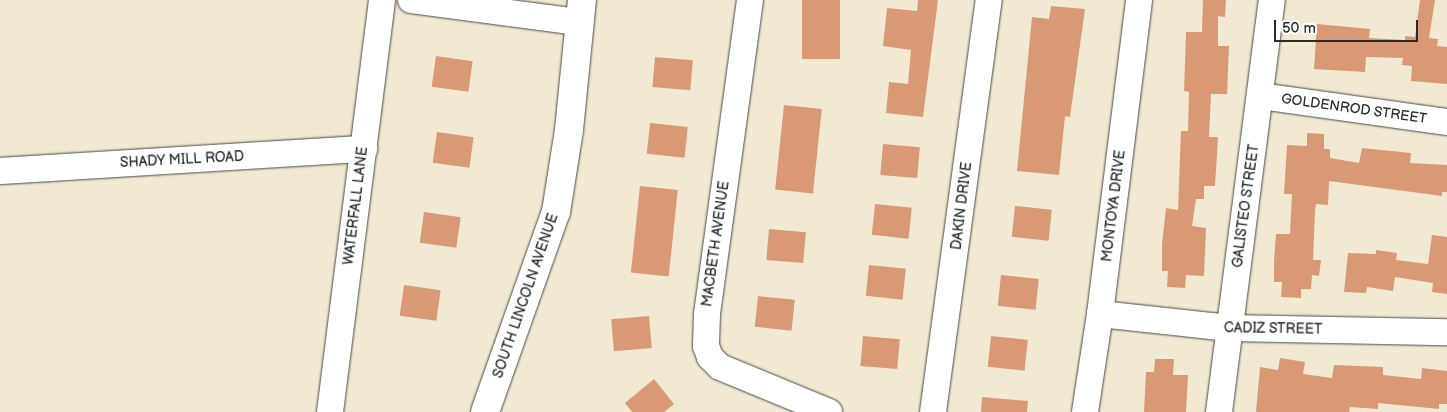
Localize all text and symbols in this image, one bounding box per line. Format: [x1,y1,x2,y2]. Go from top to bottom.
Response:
scale bar [1277,10,1421,42]
text: 50 m [1282,19,1316,38]
street label: GOLDENROD STREET [1280,90,1428,128]
street label: GALISTEO STREET [1229,143,1263,269]
street label: WATERFALL LANE [340,146,372,266]
street label: SHADY MILL ROAD [120,148,244,172]
street label: MONTOYA DRIVE [1099,149,1129,263]
street label: DAKIN DRIVE [948,161,976,251]
street label: MACBETH AVENUE [699,180,733,308]
street label: SOUTH LINCOLN AVENUE [490,211,562,381]
street label: CADIZ STREET [1223,320,1323,338]

